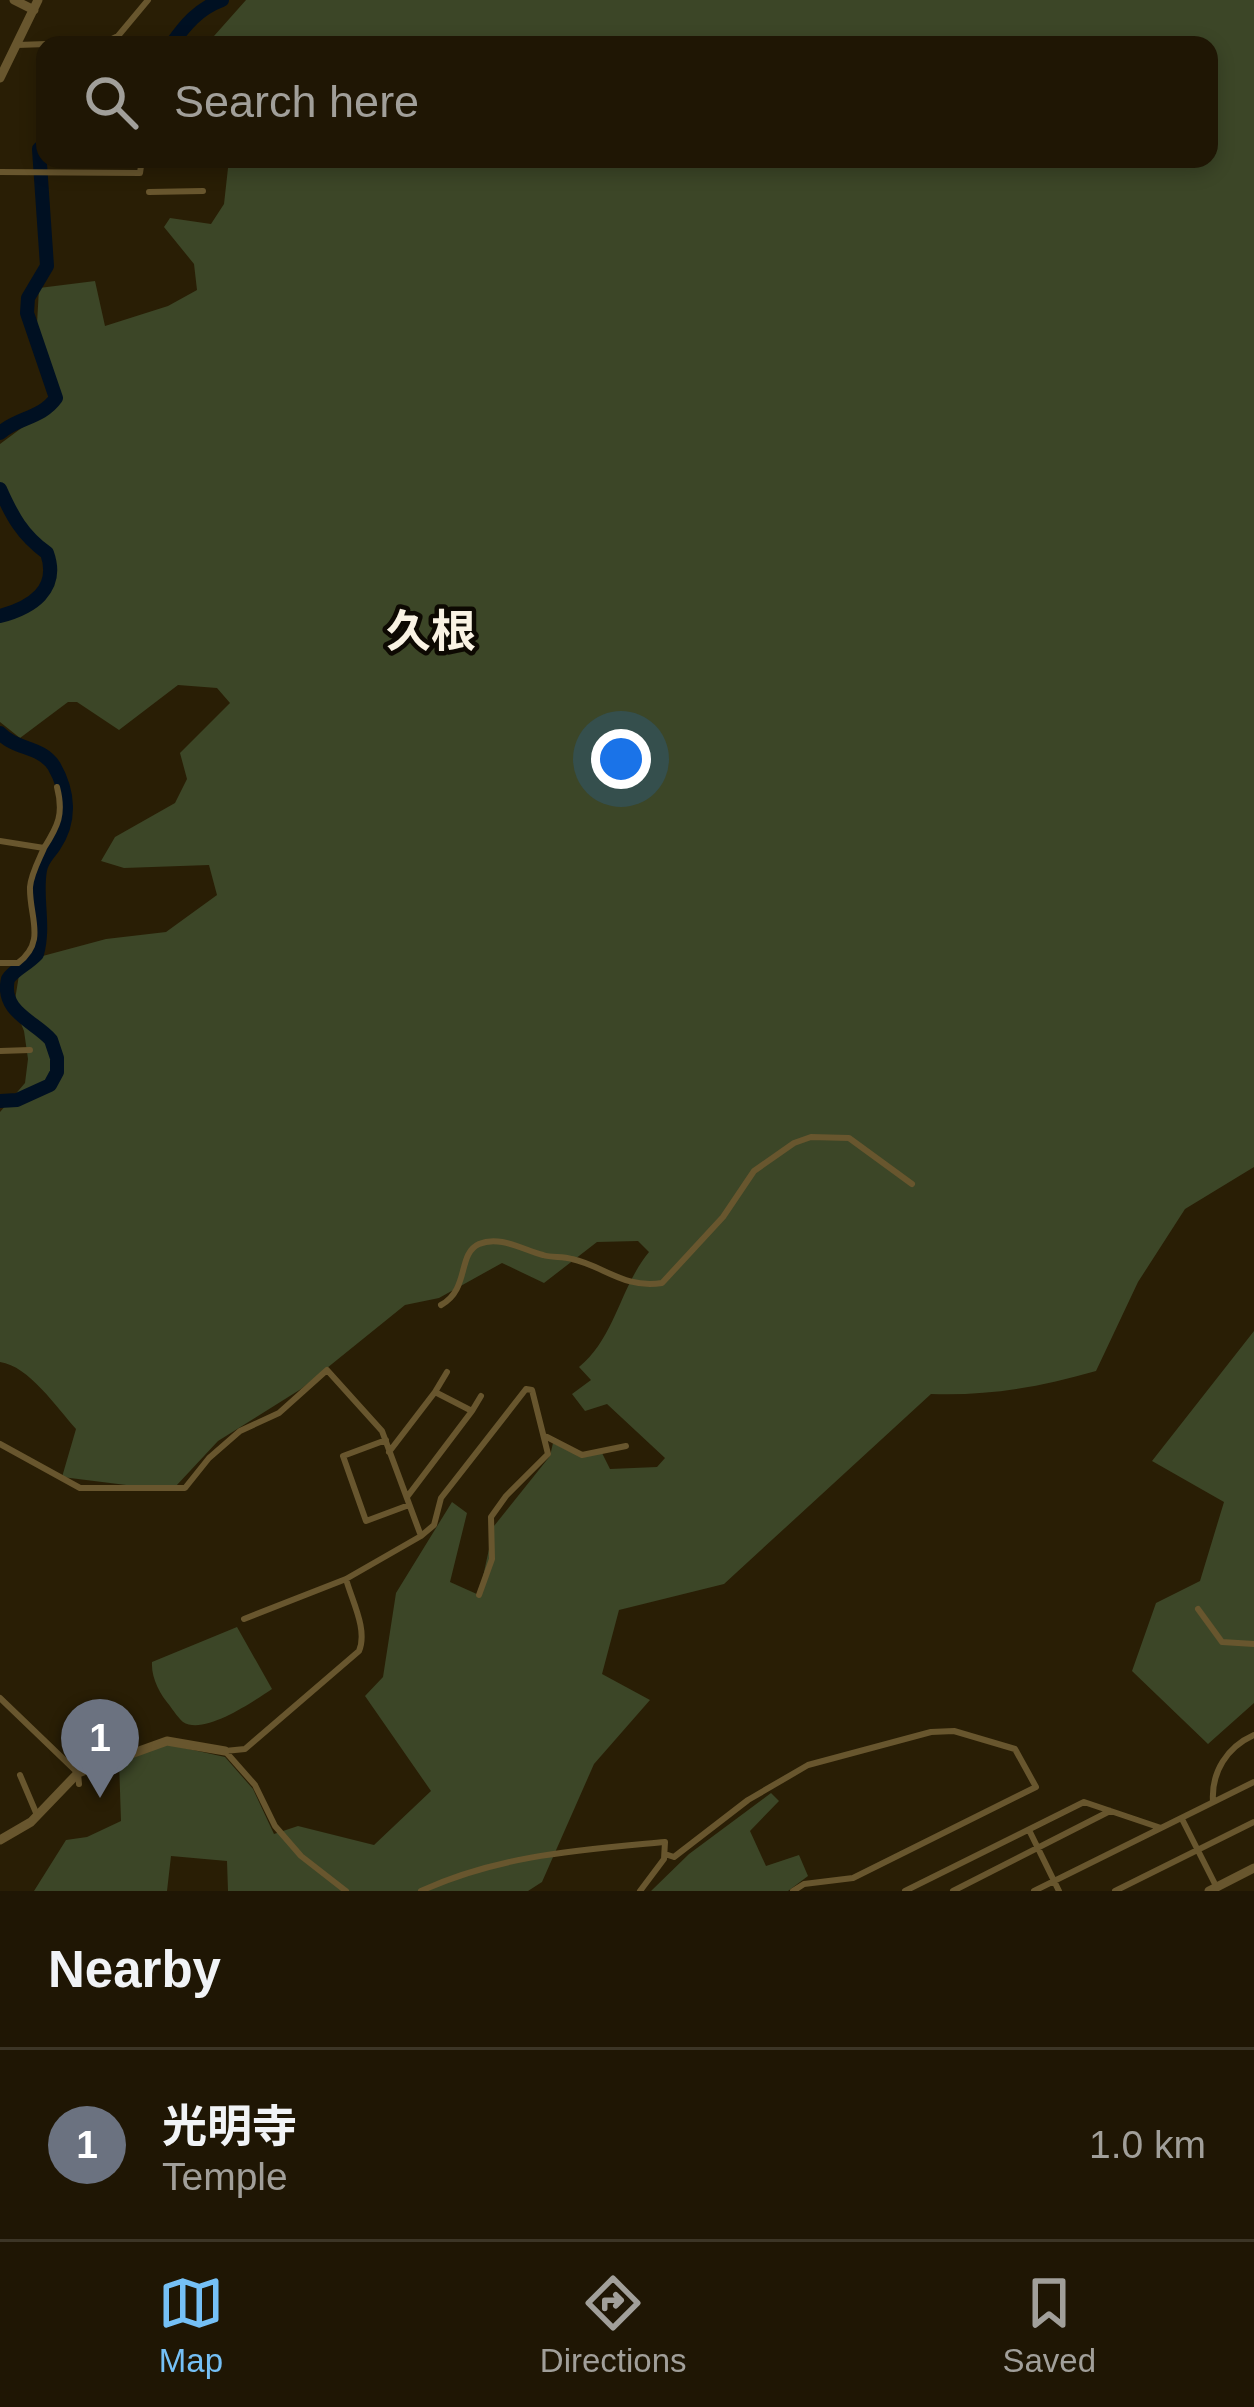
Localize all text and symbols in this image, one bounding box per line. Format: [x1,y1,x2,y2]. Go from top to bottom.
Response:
search box [36,36,1218,168]
icon: search [78,69,144,135]
text: Search here [174,76,419,127]
district label: 久根 [386,606,476,657]
your location [591,729,651,789]
pin: 1 [61,1699,139,1798]
text: Nearby [48,1941,221,1998]
text: 光明寺 [162,2101,297,2152]
text: 1 [76,2123,98,2166]
text: 1.0 km [1089,2123,1206,2166]
text: Temple [162,2155,288,2198]
tab: Map [158,2270,224,2380]
tab: Directions [540,2270,687,2380]
tab: Saved [1002,2270,1096,2380]

